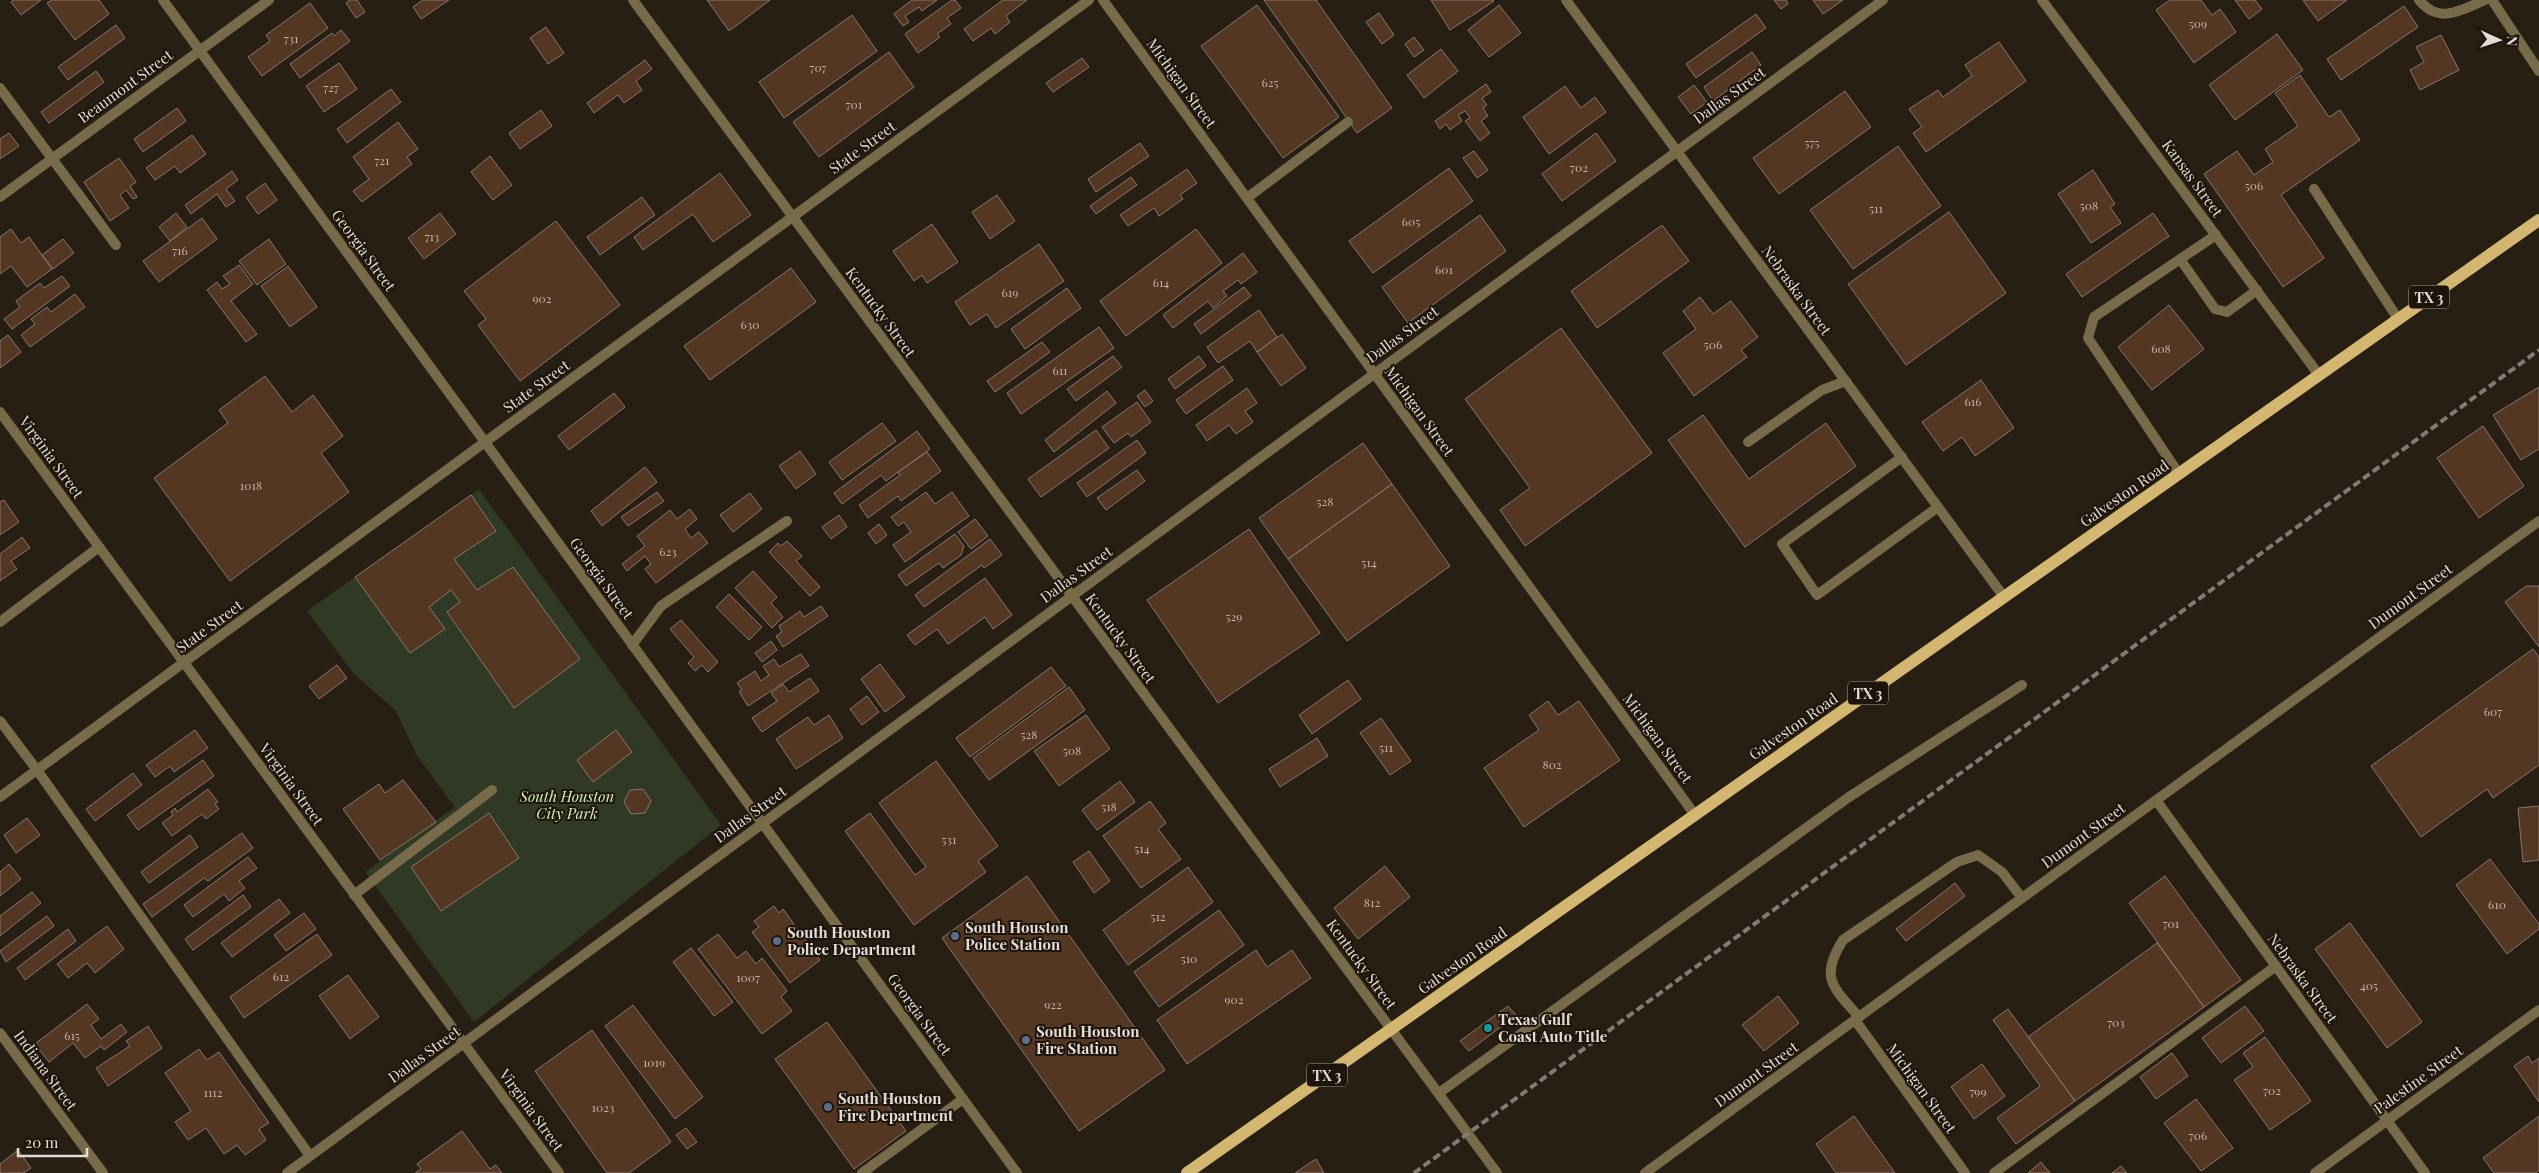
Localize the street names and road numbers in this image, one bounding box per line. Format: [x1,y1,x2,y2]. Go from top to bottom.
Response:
street label: Michigan Street [1143,34,1222,132]
street label: Beaumont Street [74,44,177,127]
street label: Dallas Street [1689,62,1770,128]
street label: State Street [825,116,900,178]
street label: Kansas Street [2158,135,2228,221]
street label: Georgia Street [328,205,401,296]
street label: Nebraska Street [1758,241,1837,340]
street label: Kentucky Street [841,263,921,362]
road number: TX 3 [2409,286,2449,308]
street label: Dallas Street [1362,301,1443,367]
street label: State Street [499,355,574,417]
street label: Michigan Street [1381,362,1460,460]
street label: Virginia Street [15,411,89,503]
street label: Galveston Road [2076,455,2173,531]
street label: Georgia Street [566,533,639,624]
street label: Dallas Street [1036,541,1117,607]
street label: Dumont Street [2364,558,2457,633]
street label: Kentucky Street [1081,589,1161,688]
street label: State Street [172,595,247,657]
road number: TX 3 [1848,681,1888,704]
street label: Galveston Road [1745,688,1842,764]
street label: Michigan Street [1619,689,1698,787]
street label: Virginia Street [255,738,329,830]
street label: Dallas Street [710,781,791,847]
street label: Dumont Street [2037,797,2130,872]
street label: Kentucky Street [1322,915,1402,1014]
street label: Galveston Road [1414,922,1511,998]
street label: Nebraska Street [2264,929,2343,1028]
street label: Georgia Street [884,969,957,1060]
street label: Dallas Street [384,1021,465,1087]
street label: Indiana Street [10,1026,82,1115]
street label: Dumont Street [1710,1036,1803,1111]
street label: Michigan Street [1883,1039,1962,1137]
street label: Palestine Street [2370,1040,2467,1118]
street label: Virginia Street [495,1064,569,1156]
road number: TX 3 [1307,1064,1347,1086]

